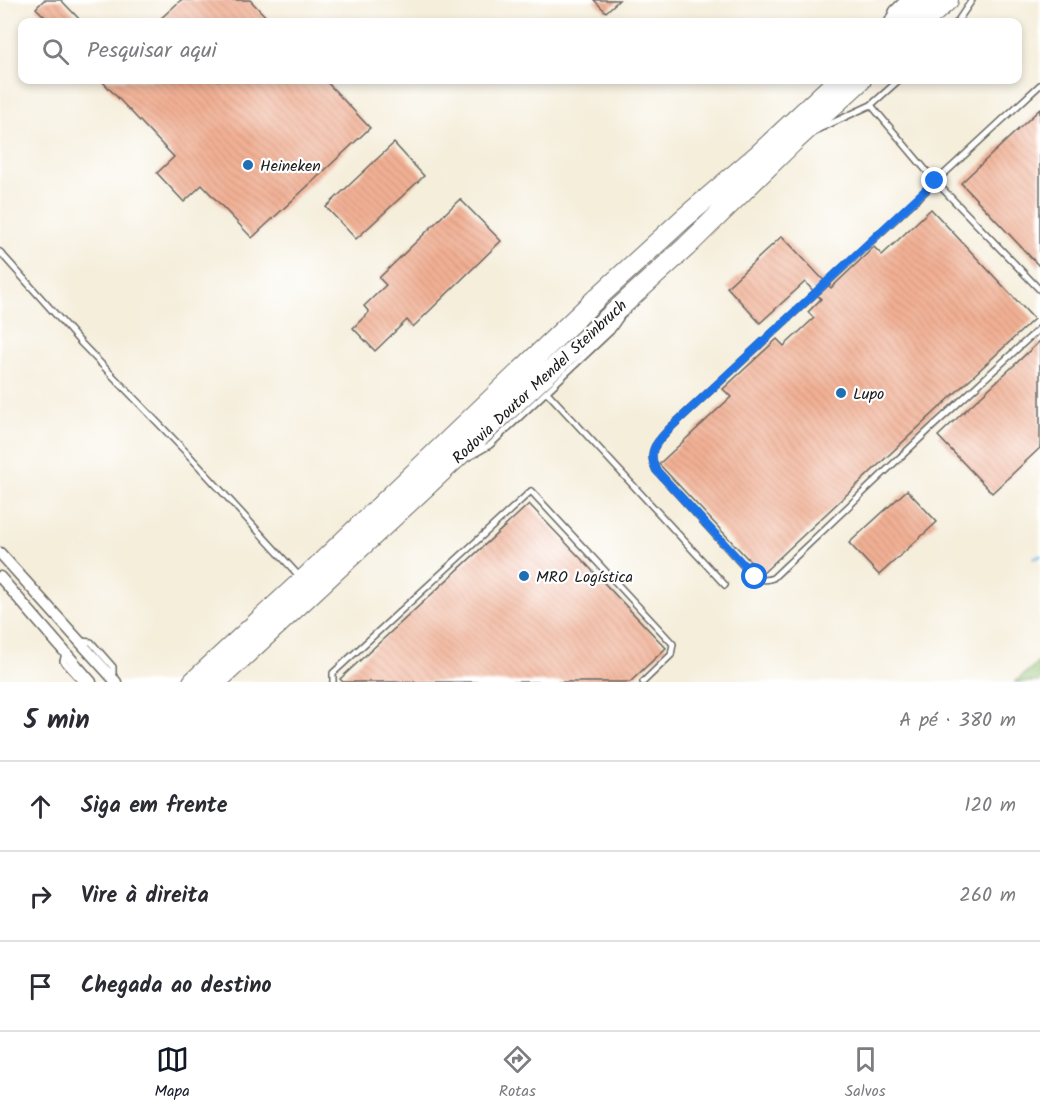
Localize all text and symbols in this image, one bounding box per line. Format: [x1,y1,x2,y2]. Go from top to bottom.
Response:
search box [18,18,1022,84]
text: Pesquisar aqui [87,34,217,69]
icon: search [39,35,72,68]
place label: Heineken [260,154,321,179]
marker: Heineken [241,158,255,172]
route end [921,167,947,193]
street label: Rodovia Doutor Mendel Steinbruch [447,294,633,470]
place label: Lupo [853,382,884,407]
marker: Lupo [834,386,848,400]
route start [741,563,767,589]
place label: MRO Logística [536,565,633,590]
marker: MRO Logística [517,569,531,583]
text: 5 min [24,700,90,742]
text: A pé · 380 m [899,705,1016,737]
text: Siga em frente [81,789,227,824]
icon: ahead [24,790,57,823]
text: 120 m [964,790,1016,822]
text: Vire à direita [81,879,209,914]
icon: right [24,880,57,913]
text: 260 m [959,880,1016,912]
text: Chegada ao destino [81,969,272,1004]
icon: arrive [24,970,57,1003]
tab: Mapa [154,1043,190,1104]
tab: Rotas [499,1043,536,1104]
tab: Salvos [845,1043,886,1104]

